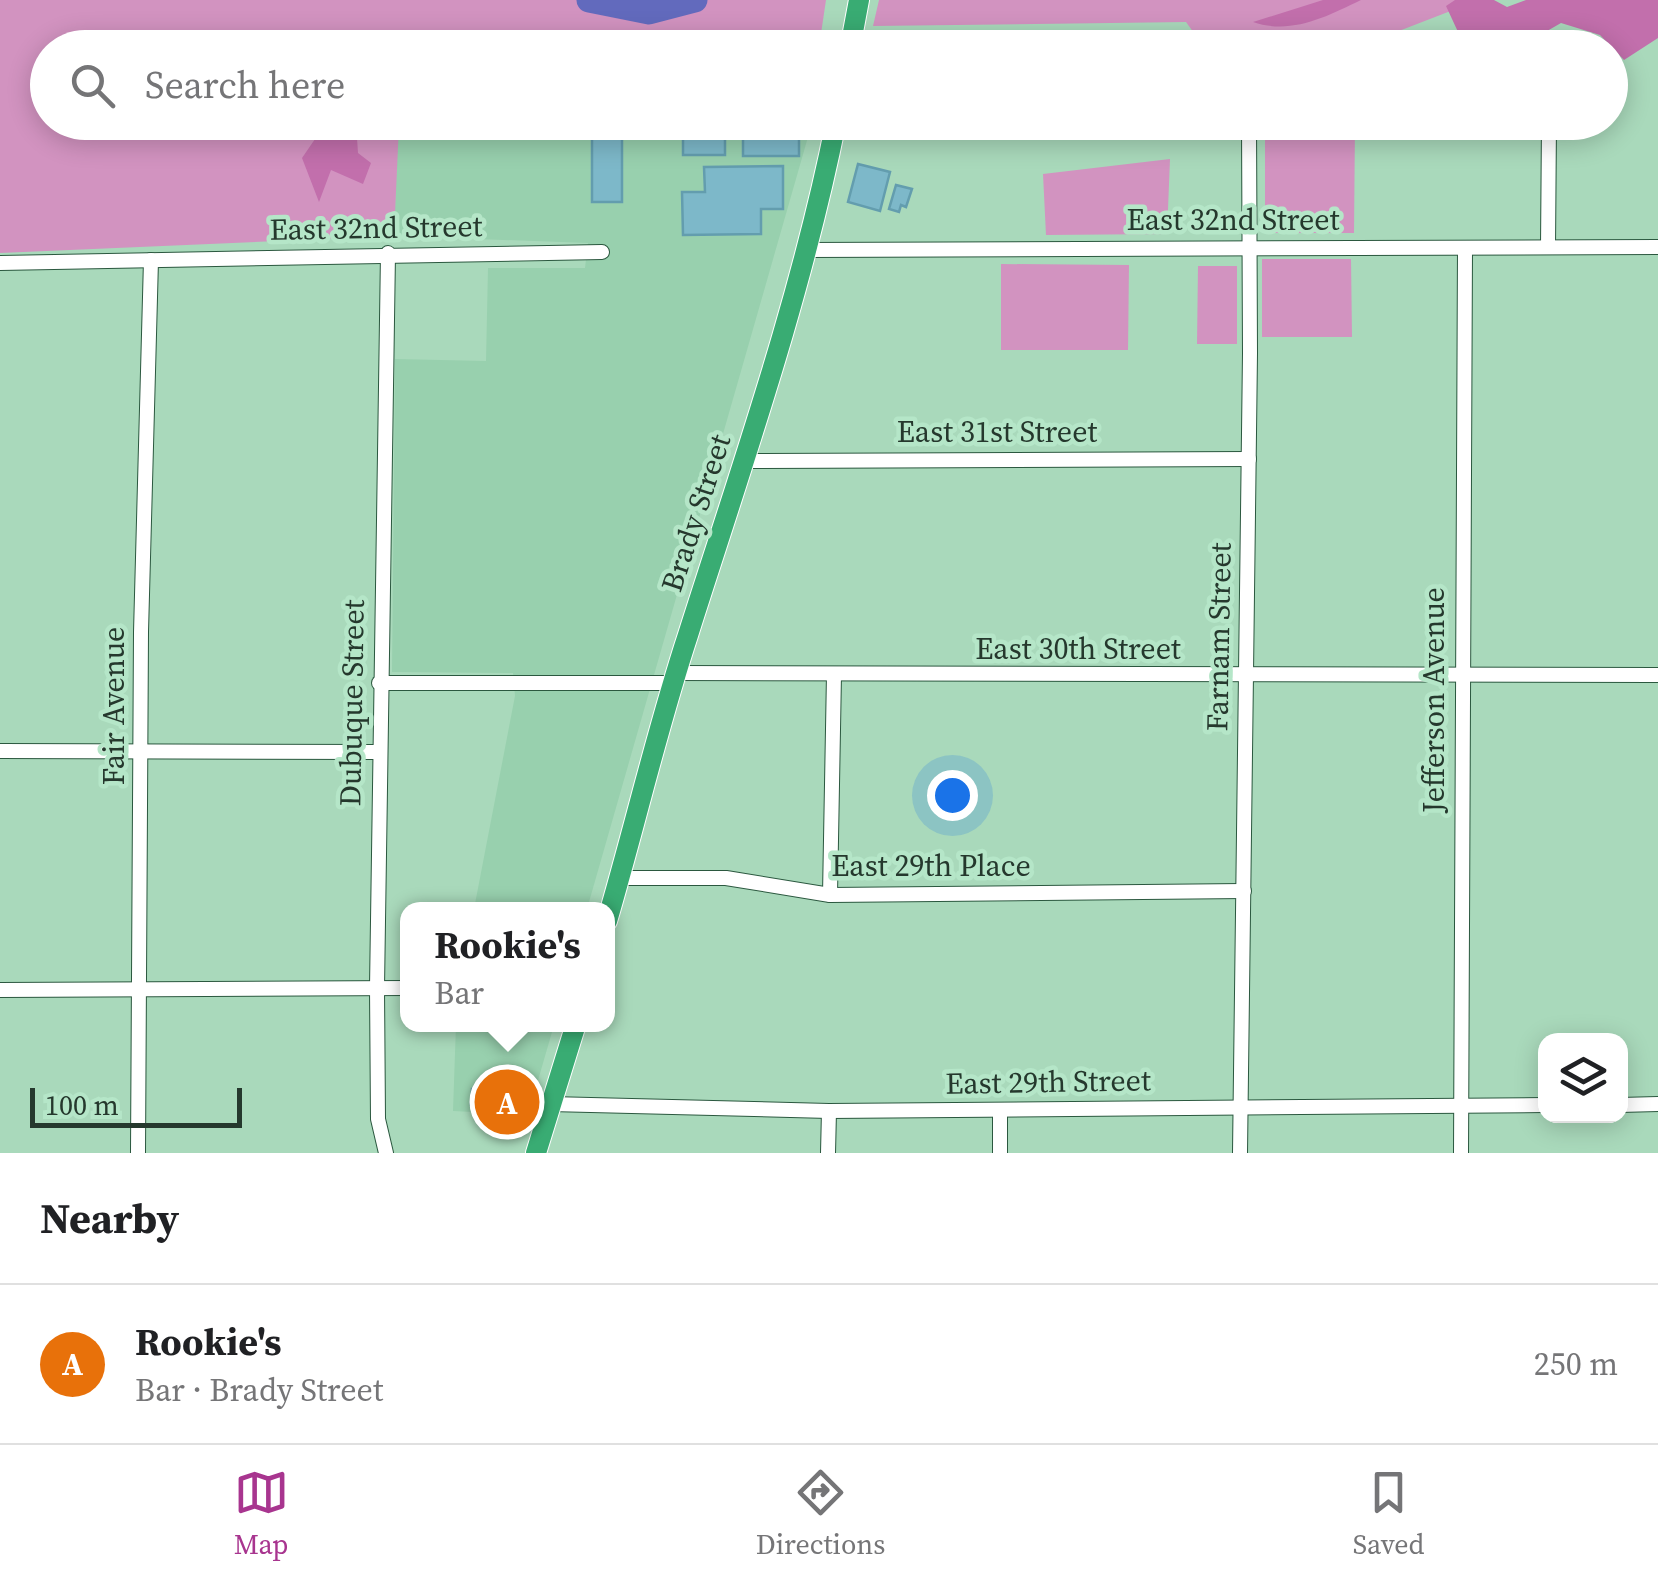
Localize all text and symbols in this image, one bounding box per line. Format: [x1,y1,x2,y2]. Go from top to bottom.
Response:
search box [30,30,1628,140]
icon: search [65,58,120,113]
text: Search here [145,59,345,111]
street label: East 32nd Street [1127,199,1340,240]
street label: East 32nd Street [269,205,483,250]
street label: East 31st Street [897,411,1097,452]
street label: Brady Street [651,429,740,597]
street label: Farnam Street [1196,542,1241,732]
street label: Jefferson Avenue [1413,587,1454,814]
street label: Dubuque Street [329,599,374,807]
street label: Fair Avenue [93,627,134,785]
street label: East 30th Street [975,628,1181,669]
your location [927,770,978,821]
street label: East 29th Place [831,845,1031,886]
popup [400,902,615,1032]
text: Rookie's [434,919,581,971]
text: Bar [434,971,484,1015]
map controls [1538,1033,1628,1123]
button: layers [1538,1033,1628,1123]
street label: East 29th Street [945,1059,1151,1104]
pin: A [474,1064,540,1140]
scale bar [30,1083,242,1128]
text: 100 m [45,1086,119,1124]
text: Nearby [40,1189,179,1247]
text: Rookie's [135,1316,281,1368]
text: A [62,1342,83,1386]
text: 250 m [1534,1342,1618,1386]
text: Bar · Brady Street [135,1368,383,1412]
tab: Map [234,1465,289,1563]
tab: Directions [756,1465,885,1563]
tab: Saved [1353,1465,1424,1563]

